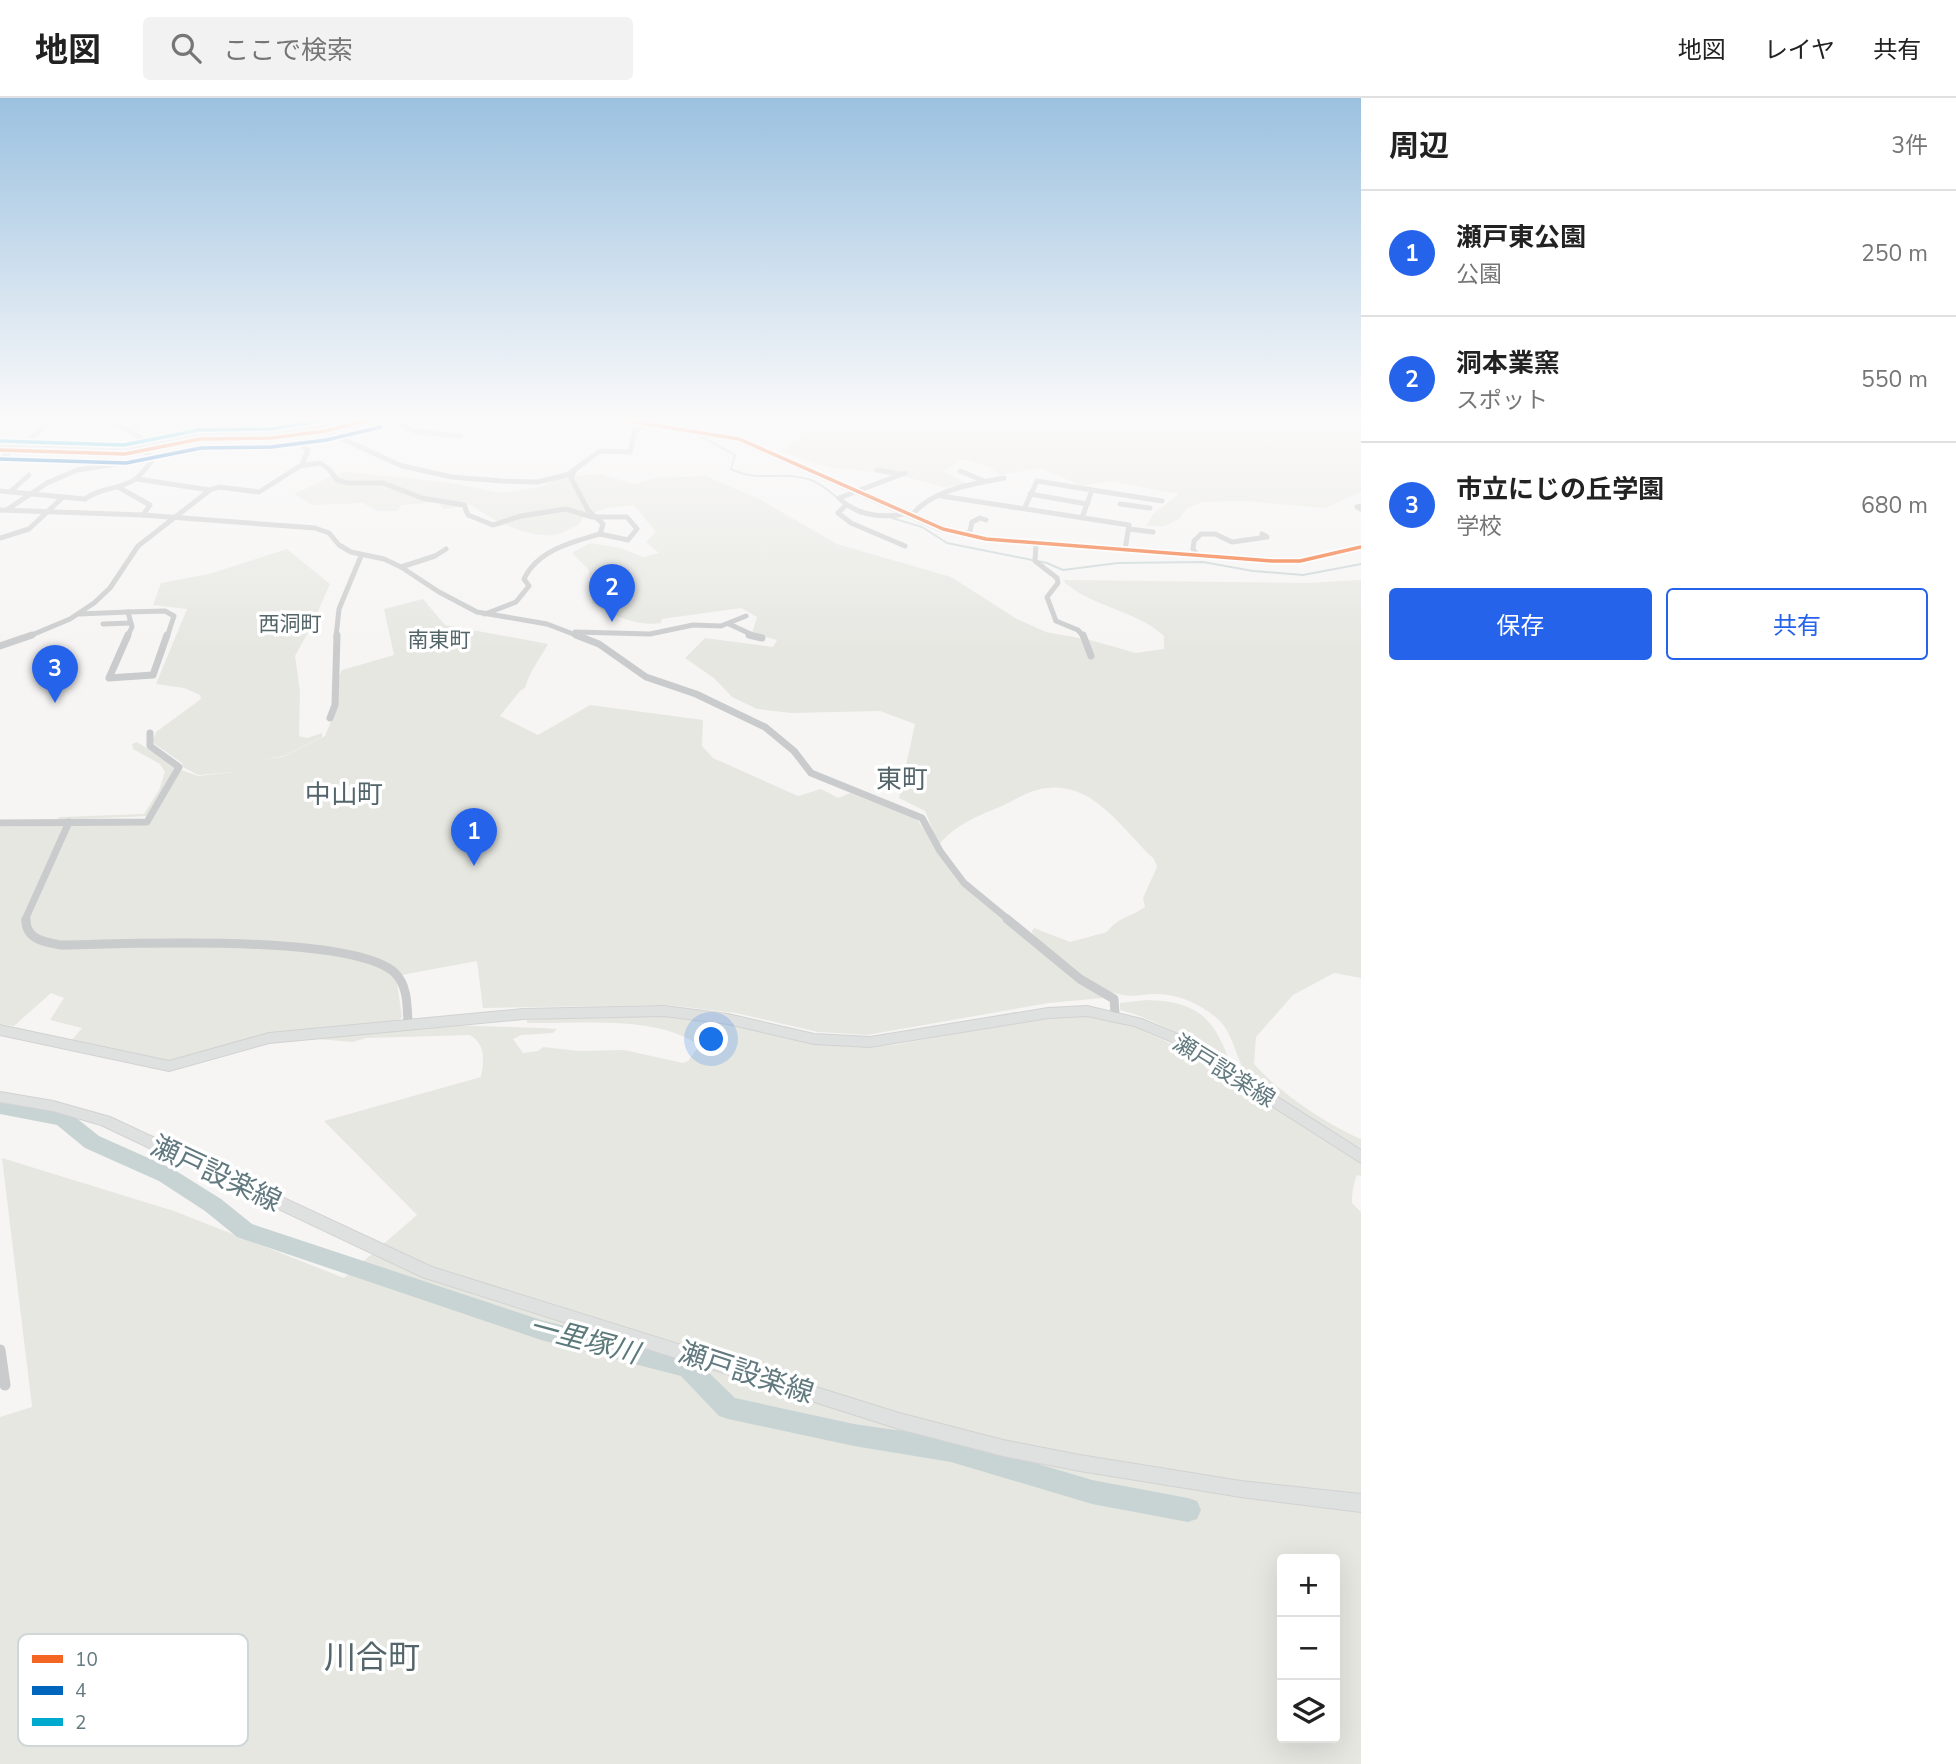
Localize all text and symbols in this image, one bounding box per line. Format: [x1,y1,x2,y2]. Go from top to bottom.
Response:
search box [143,17,633,80]
text: 地図 [35,28,101,73]
icon: search [167,29,205,67]
text: ここで検索 [223,33,353,68]
text: 地図 [1678,34,1726,66]
text: レイヤ [1764,34,1835,66]
text: 共有 [1873,34,1921,66]
text: 周辺 [1389,126,1449,167]
text: 3件 [1891,130,1928,161]
text: 瀬戸東公園 [1456,220,1586,255]
text: 1 [1405,238,1419,269]
text: 250 m [1861,238,1928,269]
text: 公園 [1456,259,1502,290]
text: 洞本業窯 [1456,346,1560,381]
text: 2 [1405,364,1419,395]
text: 550 m [1861,364,1928,395]
text: スポット [1456,385,1548,416]
text: 市立にじの丘学園 [1456,472,1664,507]
text: 3 [1405,490,1419,521]
text: 680 m [1861,490,1928,521]
text: 学校 [1456,511,1502,542]
pin: 2 [589,564,635,622]
button: 保存 [1389,588,1652,660]
button: 共有 [1666,588,1928,660]
district label: 西洞町 [259,610,322,638]
district label: 南東町 [408,626,471,654]
pin: 3 [32,645,78,703]
district label: 東町 [876,762,928,797]
district label: 中山町 [305,777,383,812]
pin: 1 [451,808,497,866]
your location [694,1022,728,1056]
street label: 瀬戸設楽線 [1167,1027,1281,1115]
street label: 瀬戸設楽線 [145,1127,287,1221]
water label: 一里塚川 [525,1307,646,1374]
street label: 瀬戸設楽線 [674,1333,818,1413]
map controls [1277,1554,1340,1743]
button: + [1277,1554,1340,1617]
button: − [1277,1617,1340,1680]
legend [18,1634,248,1746]
district label: 川合町 [324,1636,420,1679]
text: 10 [75,1647,98,1673]
text: 4 [75,1678,86,1704]
button: layers [1277,1680,1340,1743]
text: 2 [75,1710,86,1736]

